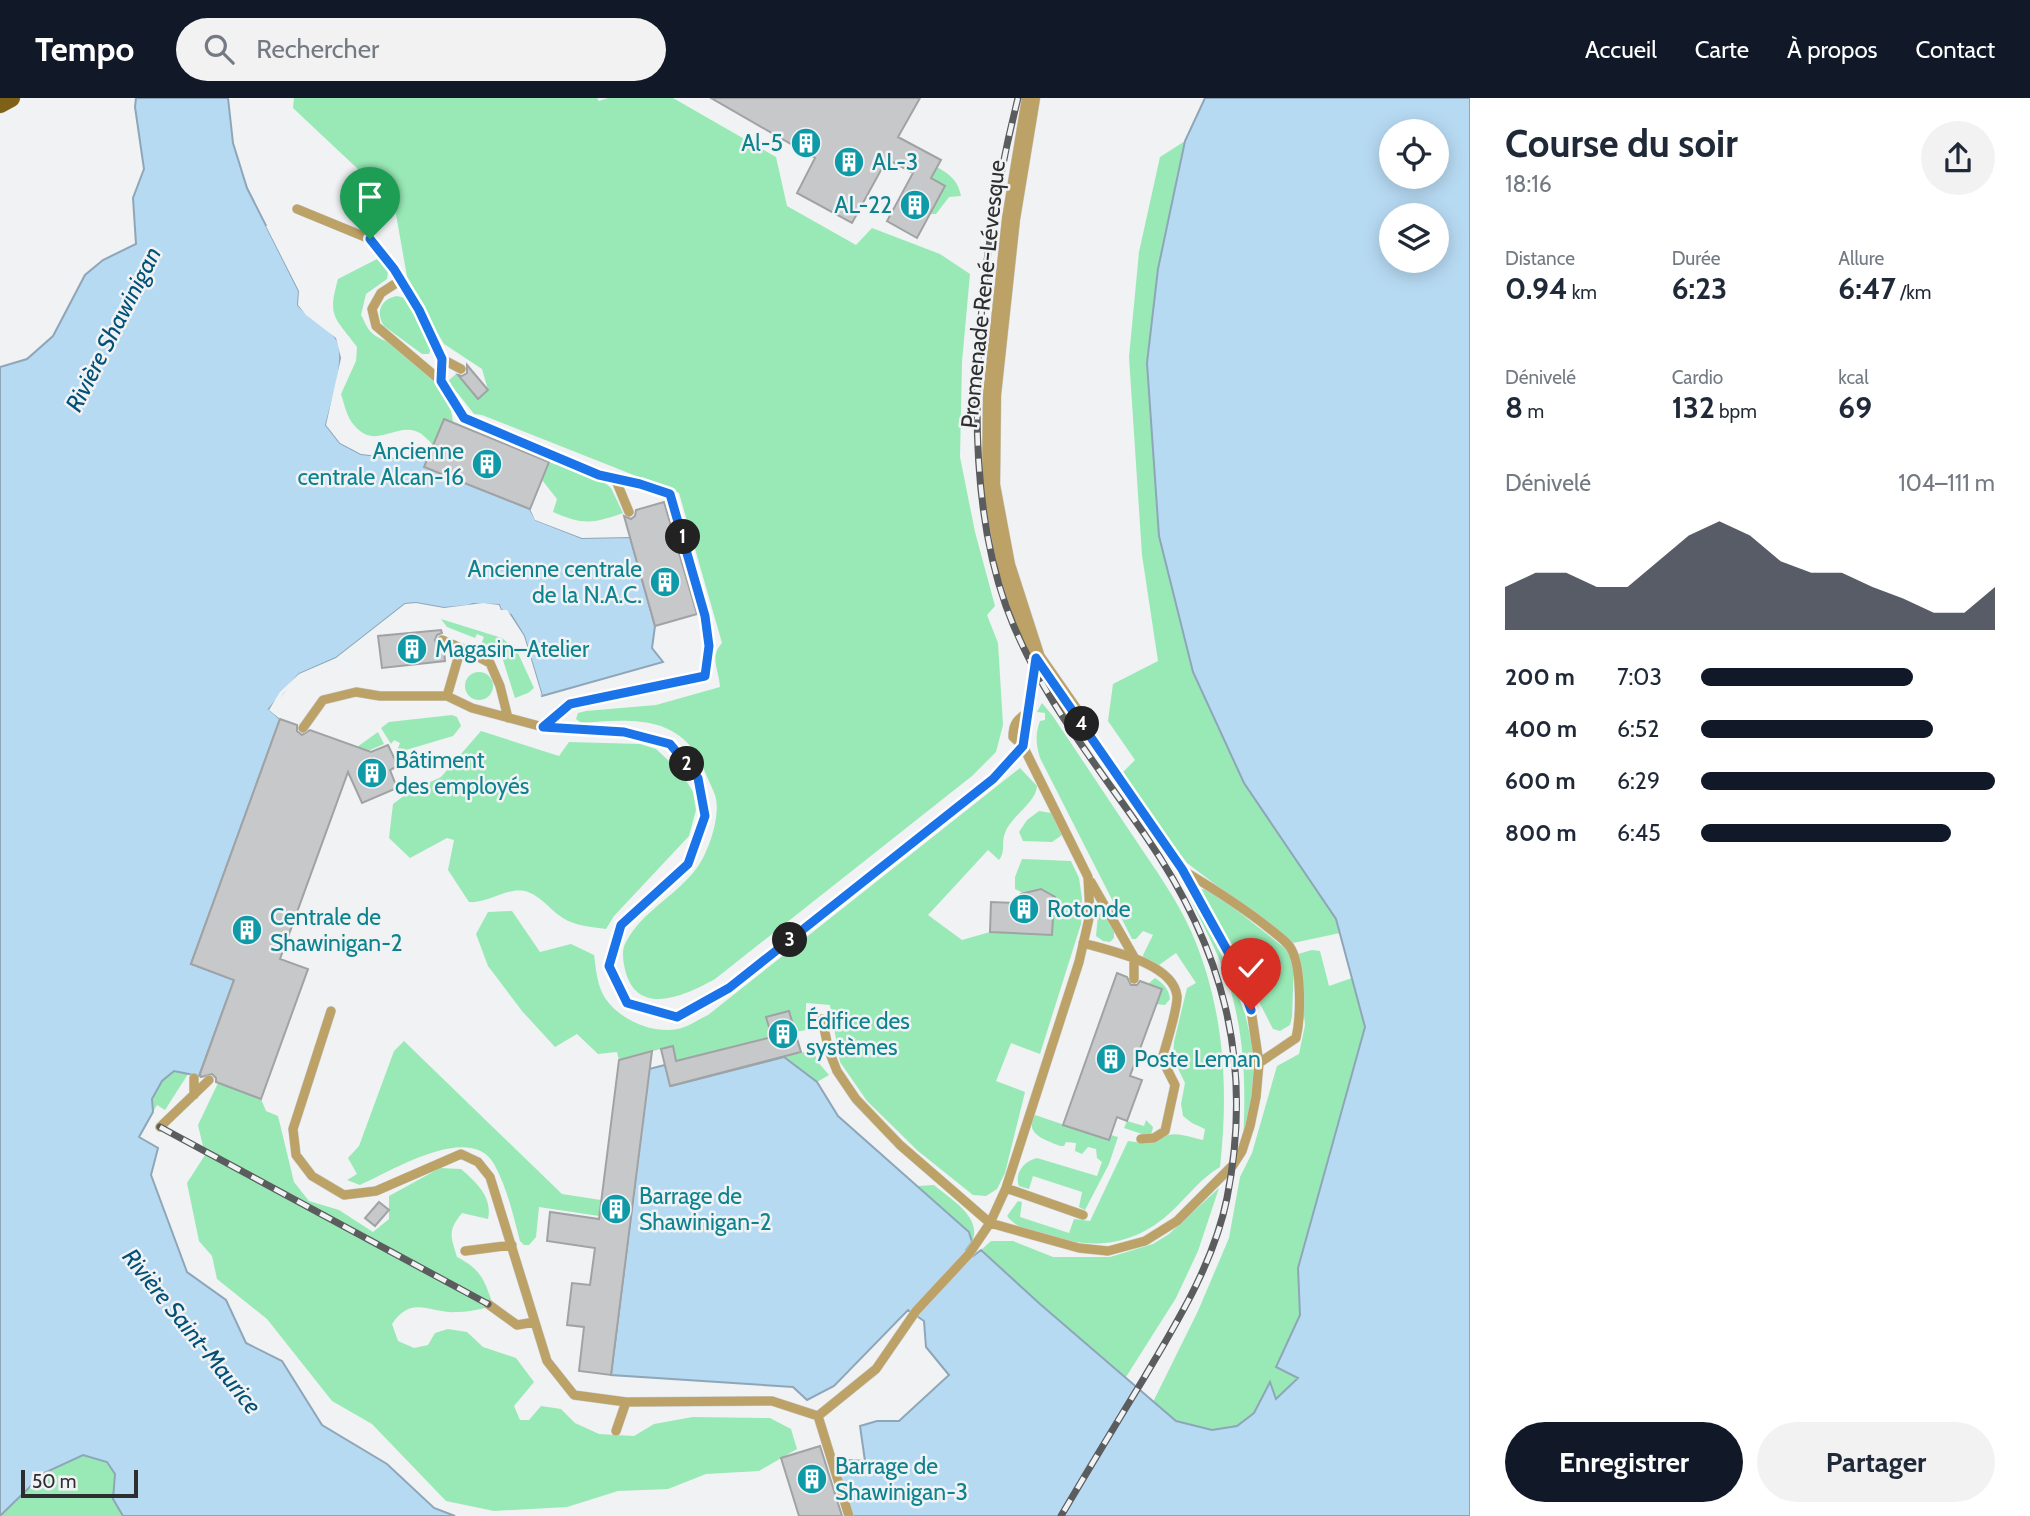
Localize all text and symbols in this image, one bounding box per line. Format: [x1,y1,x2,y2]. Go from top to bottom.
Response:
search box [176,18,666,81]
text: Tempo [35,29,134,69]
icon: search [200,30,238,68]
text: Rechercher [256,33,379,65]
text: Accueil [1585,35,1657,64]
text: Carte [1695,35,1749,64]
text: À propos [1787,35,1878,64]
text: Contact [1916,35,1995,64]
map controls [1379,119,1449,273]
button: locate [1379,119,1449,189]
text: Course du soir [1505,120,1738,167]
button: share [1921,121,1995,195]
building icon: Al-5 [789,126,823,160]
place label: Al-5 [741,129,783,157]
building icon: AL-3 [832,145,866,179]
place label: AL-3 [872,148,918,176]
street label: Promenade René-Lévesque [955,158,1011,430]
pin [340,167,400,239]
text: 18:16 [1505,170,1552,198]
icon: arrive [351,178,389,216]
building icon: AL-22 [898,188,932,222]
place label: AL-22 [834,191,892,219]
button: layers [1379,203,1449,273]
water label: Rivière Shawinigan [59,242,167,416]
text: Distance [1505,247,1575,270]
text: Durée [1672,247,1721,270]
text: Allure [1838,247,1884,270]
text: 0.94 [1505,270,1568,307]
text: 6:23 [1672,270,1727,307]
text: 6:47 [1838,270,1896,307]
text: km [1568,281,1597,304]
text: /km [1896,281,1931,304]
text: Dénivelé [1505,366,1576,389]
text: Cardio [1672,366,1723,389]
text: kcal [1838,366,1869,389]
text: 8 [1505,389,1523,426]
text: 132 [1672,389,1715,426]
text: 69 [1838,389,1872,426]
text: m [1523,400,1544,423]
text: bpm [1715,400,1757,423]
place label: Ancienne centrale Alcan-16 [297,437,464,491]
building icon: Ancienne centrale Alcan-16 [470,447,504,481]
text: Dénivelé [1505,469,1591,497]
text: 104–111 m [1898,469,1995,497]
pin: 1 [666,520,700,555]
text: 1 [679,525,686,548]
place label: Ancienne centrale de la N.A.C. [468,555,642,609]
building icon: Ancienne centrale de la N.A.C. [648,565,682,599]
building icon: Magasin–Atelier [395,632,429,666]
place label: Magasin–Atelier [435,635,590,663]
text: 200 m [1505,663,1575,691]
text: 7:03 [1617,663,1662,691]
pin: 4 [1064,706,1100,742]
text: 4 [1076,712,1087,735]
text: 400 m [1505,715,1577,743]
text: 6:52 [1617,715,1659,743]
place label: Bâtiment des employés [395,746,529,800]
pin: 2 [670,746,704,782]
text: 2 [681,752,692,775]
building icon: Bâtiment des employés [355,756,389,790]
text: 600 m [1505,767,1576,795]
text: 6:29 [1617,767,1660,795]
text: 800 m [1505,819,1577,847]
text: 6:45 [1617,819,1661,847]
building icon: Rotonde [1007,892,1041,926]
place label: Rotonde [1047,895,1131,923]
place label: Centrale de Shawinigan-2 [270,903,403,957]
building icon: Centrale de Shawinigan-2 [230,913,264,947]
pin: 3 [772,922,808,958]
text: 3 [784,928,795,951]
pin [1221,938,1281,1010]
icon: check [1232,949,1270,987]
place label: Édifice des systèmes [806,1006,910,1061]
building icon: Édifice des systèmes [766,1017,800,1051]
building icon: Poste Leman [1094,1042,1128,1076]
place label: Poste Leman [1134,1045,1261,1073]
place label: Barrage de Shawinigan-2 [639,1182,772,1236]
building icon: Barrage de Shawinigan-2 [599,1192,633,1226]
water label: Rivière Saint-Maurice [116,1243,268,1419]
button: Enregistrer [1505,1422,1743,1502]
button: Partager [1757,1422,1995,1502]
place label: Barrage de Shawinigan-3 [835,1452,968,1506]
building icon: Barrage de Shawinigan-3 [795,1462,829,1496]
scale bar [21,1467,138,1499]
text: 50 m [32,1470,76,1493]

